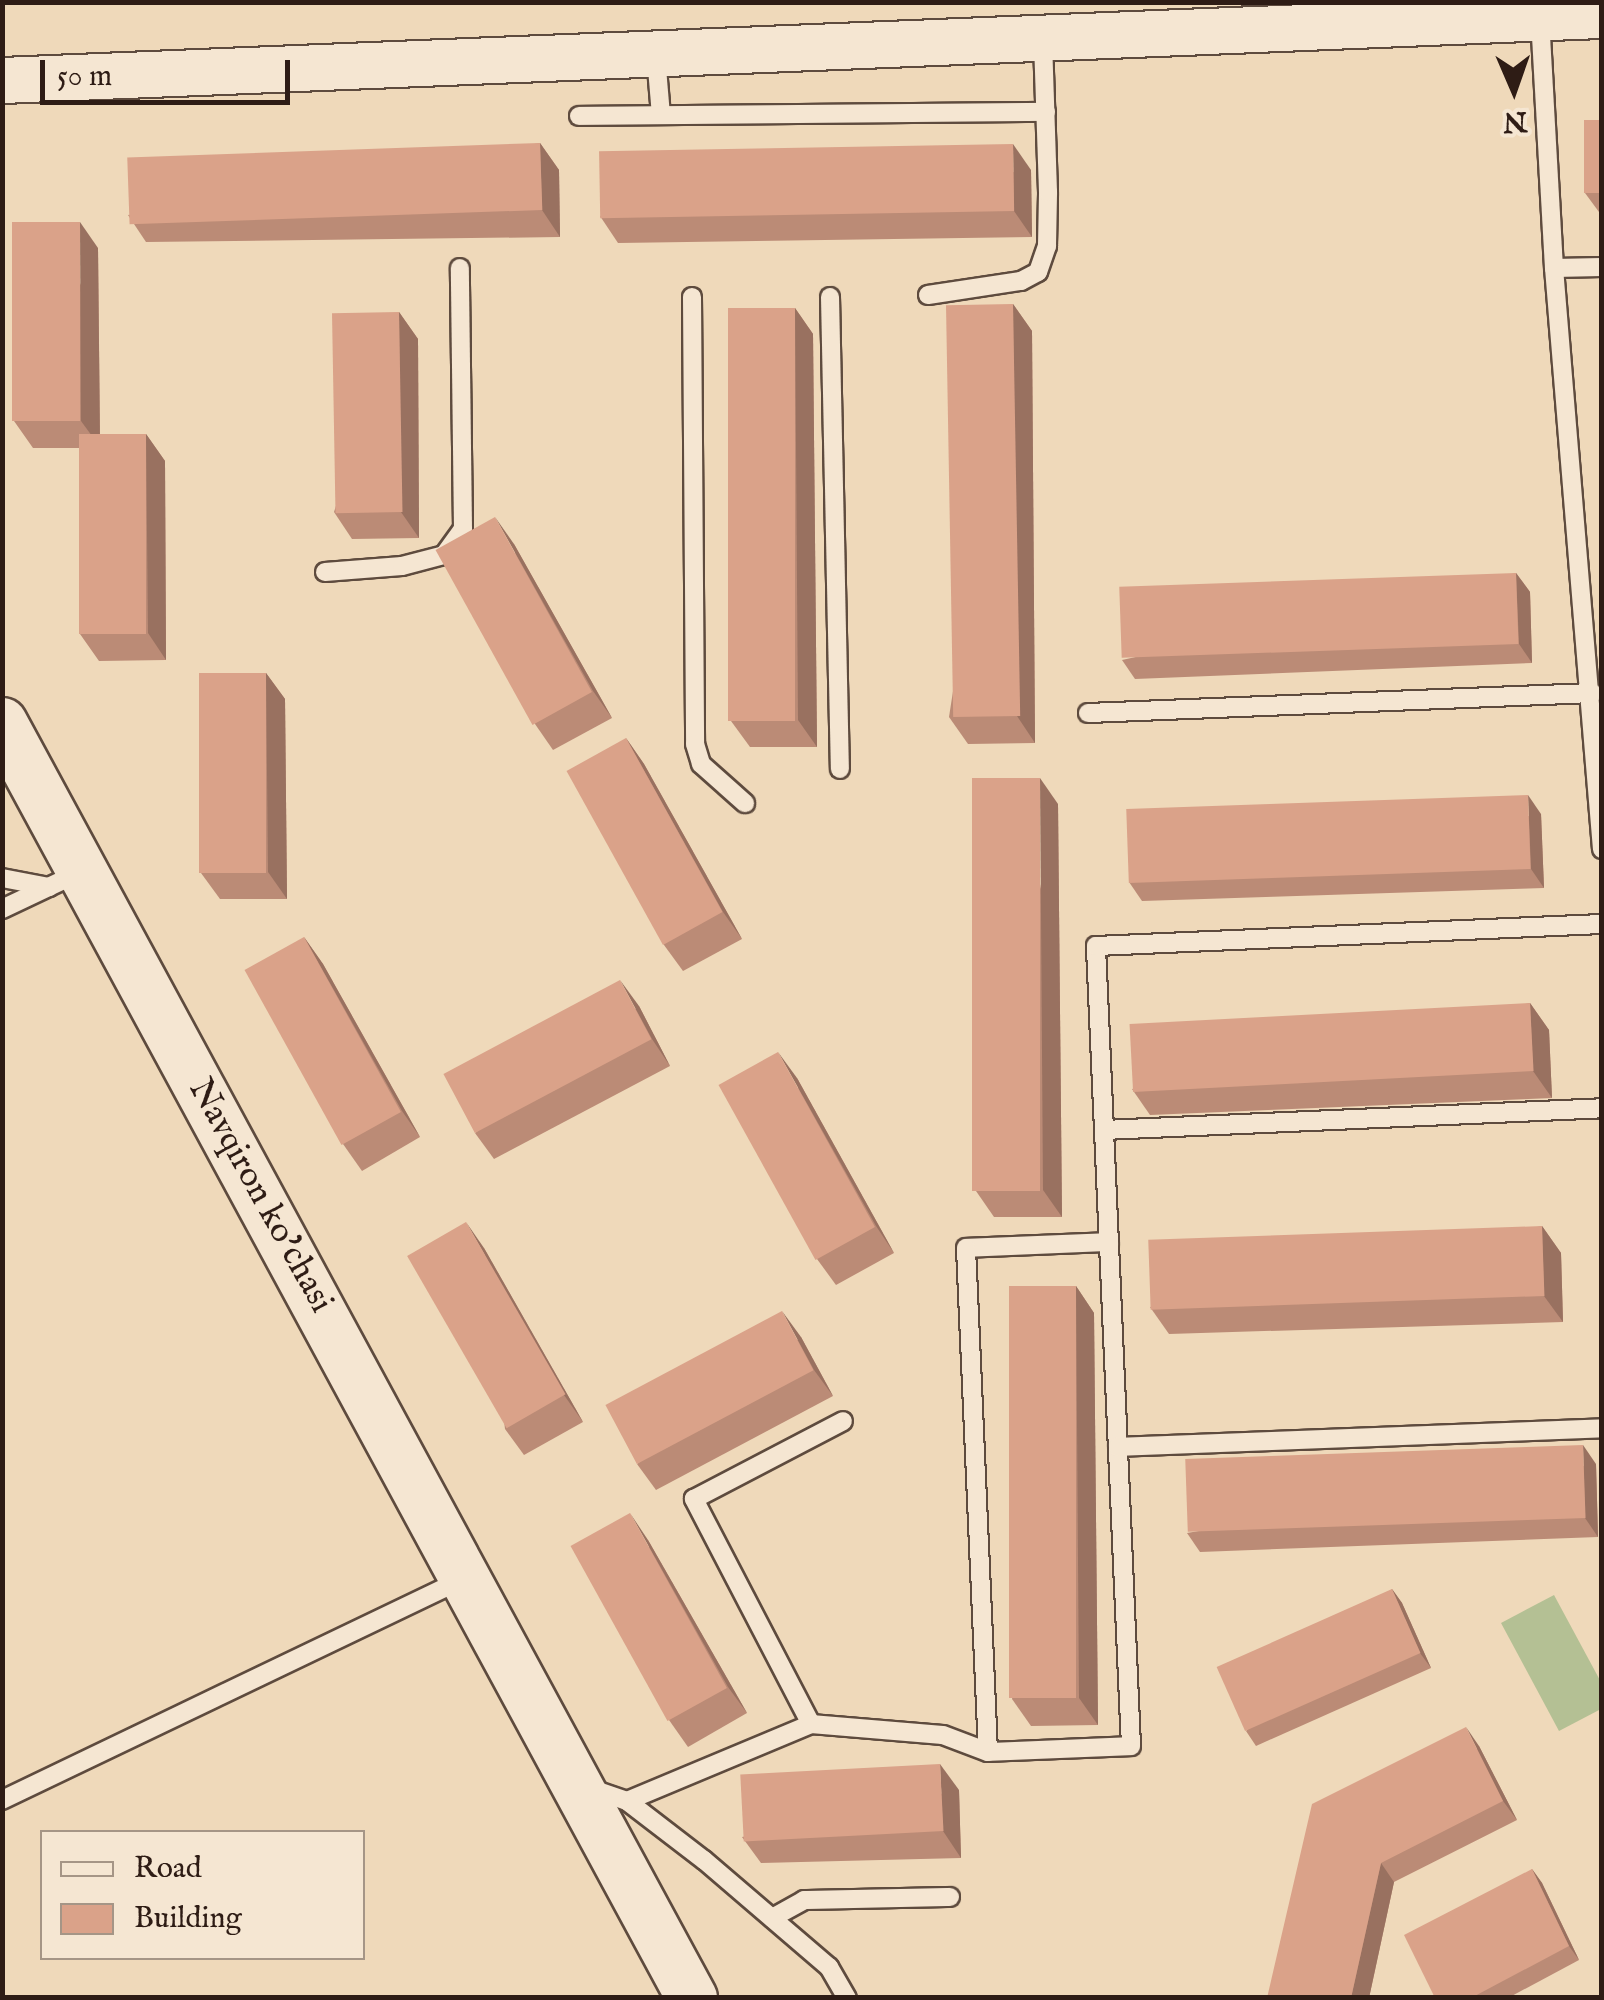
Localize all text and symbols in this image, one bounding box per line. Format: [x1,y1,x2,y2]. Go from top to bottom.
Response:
scale bar [45,40,295,102]
north arrow [1464,40,1564,140]
text: 50 m [57,58,112,96]
text: N [1502,103,1528,138]
street label: Navqiron ko'chasi [178,1072,342,1320]
legend [40,1830,365,1960]
text: Road [134,1850,202,1888]
text: Building [134,1900,242,1938]

